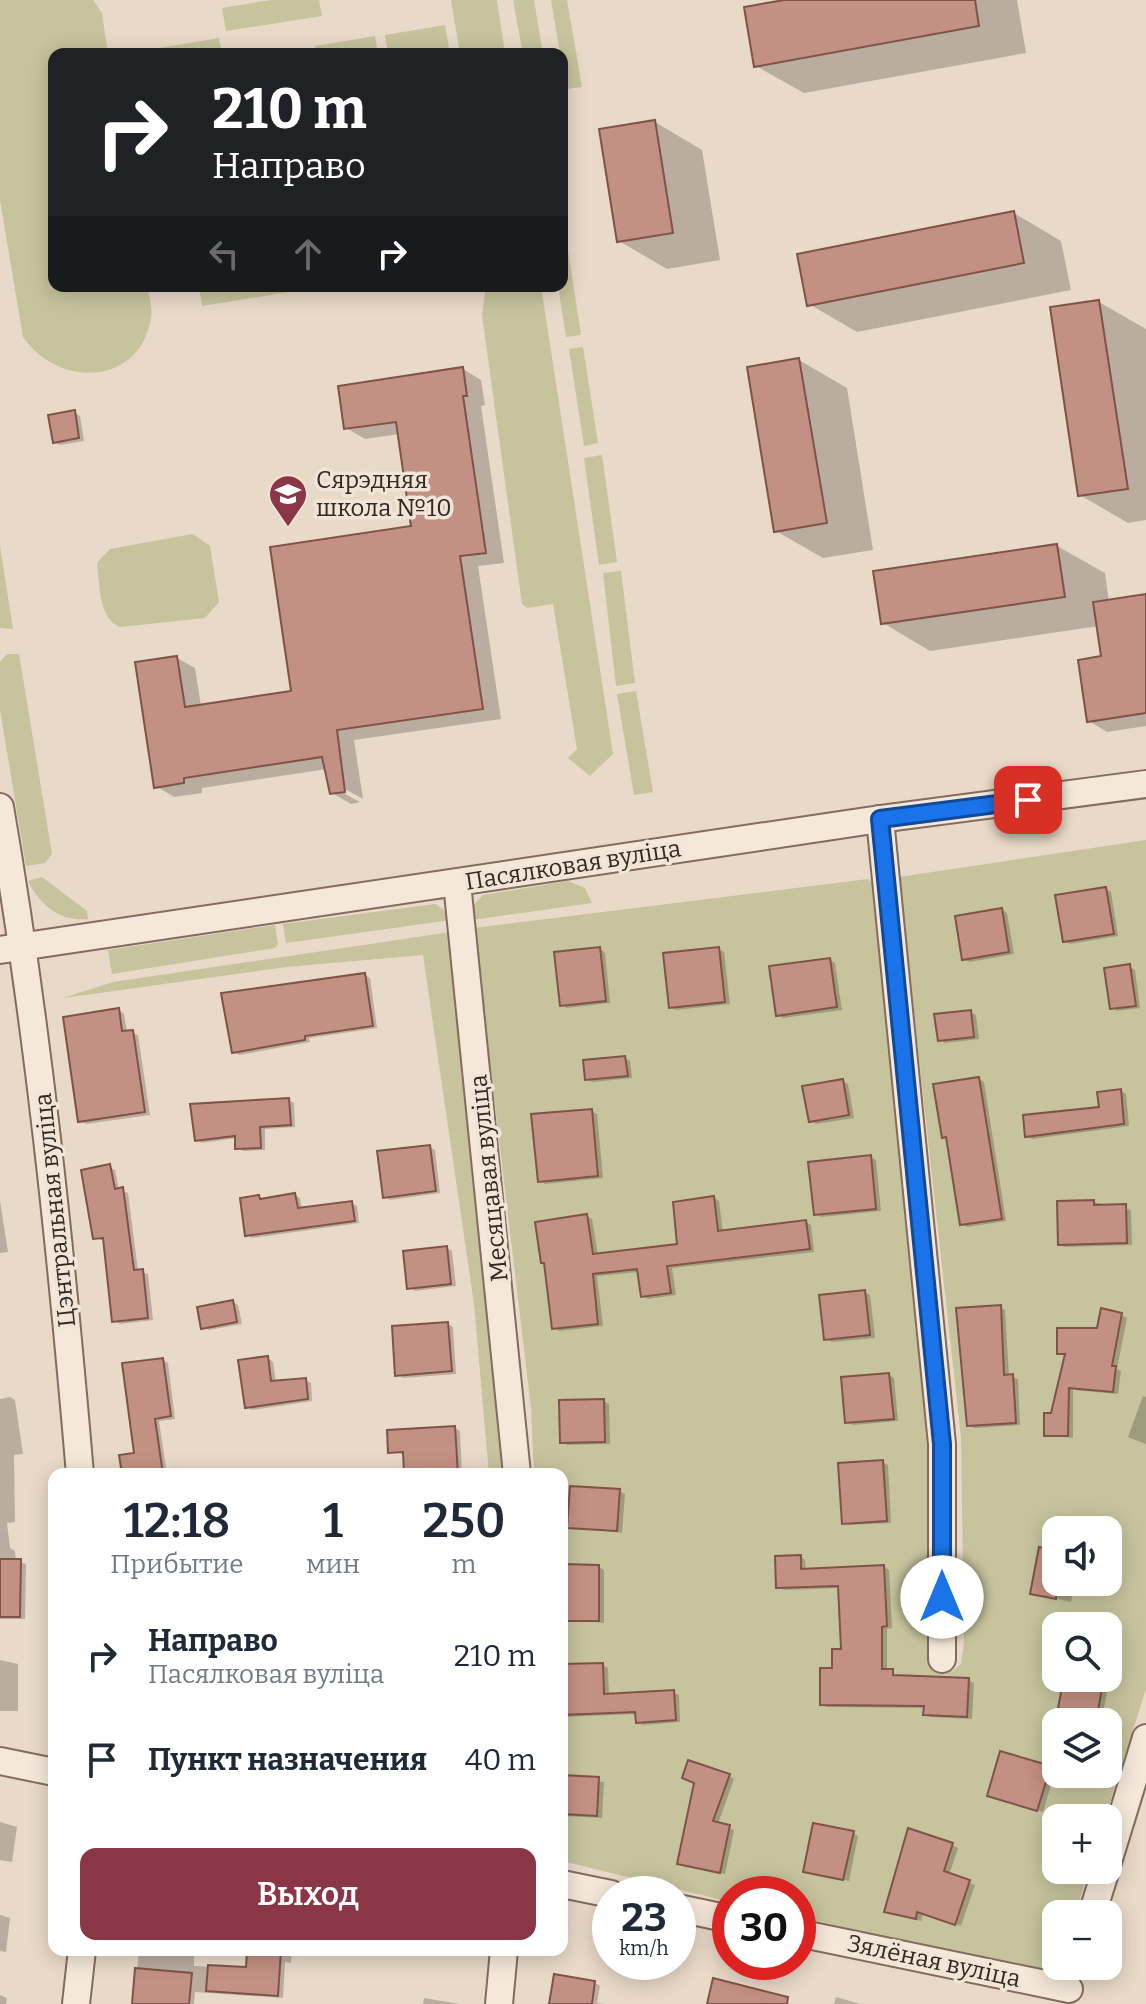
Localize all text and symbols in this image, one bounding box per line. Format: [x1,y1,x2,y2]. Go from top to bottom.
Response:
text: 210 m [212,76,367,143]
icon: right [80,80,184,184]
text: Направо [212,144,366,188]
icon: left [202,232,246,276]
icon: ahead [286,232,330,276]
icon: right [370,232,414,276]
place label: Сярэдняя школа №10 [316,466,452,522]
school or university icon: Сярэдняя школа №10 [267,473,309,528]
pin [994,766,1062,834]
icon: arrive [1006,778,1050,822]
street label: Пасялковая вуліца [463,834,683,896]
street label: Месяцавая вуліца [464,1073,514,1283]
street label: Цэнтральная вуліца [29,1092,81,1328]
text: 12:18 [123,1492,231,1550]
text: 1 [323,1492,343,1550]
text: 250 [422,1492,506,1550]
map controls [1042,1516,1122,1980]
button: sound [1042,1516,1122,1596]
text: Прибытие [110,1549,244,1580]
text: мин [306,1549,360,1580]
text: m [452,1549,476,1580]
position arrow [900,1555,984,1639]
button: search [1042,1612,1122,1692]
text: Направо [148,1623,278,1659]
icon: right [80,1634,124,1678]
text: 210 m [454,1638,536,1674]
text: Пасялковая вуліца [148,1659,384,1690]
button: layers [1042,1708,1122,1788]
icon: arrive [80,1738,124,1782]
text: Пункт назначения [148,1742,427,1778]
text: 40 m [465,1742,536,1778]
button: + [1042,1804,1122,1884]
button: Выход [80,1848,536,1940]
speed limit sign: 30 [712,1876,816,1980]
text: 23 [621,1894,667,1942]
button: − [1042,1900,1122,1980]
street label: Зялёная вуліца [845,1929,1023,1993]
text: km/h [619,1936,669,1960]

